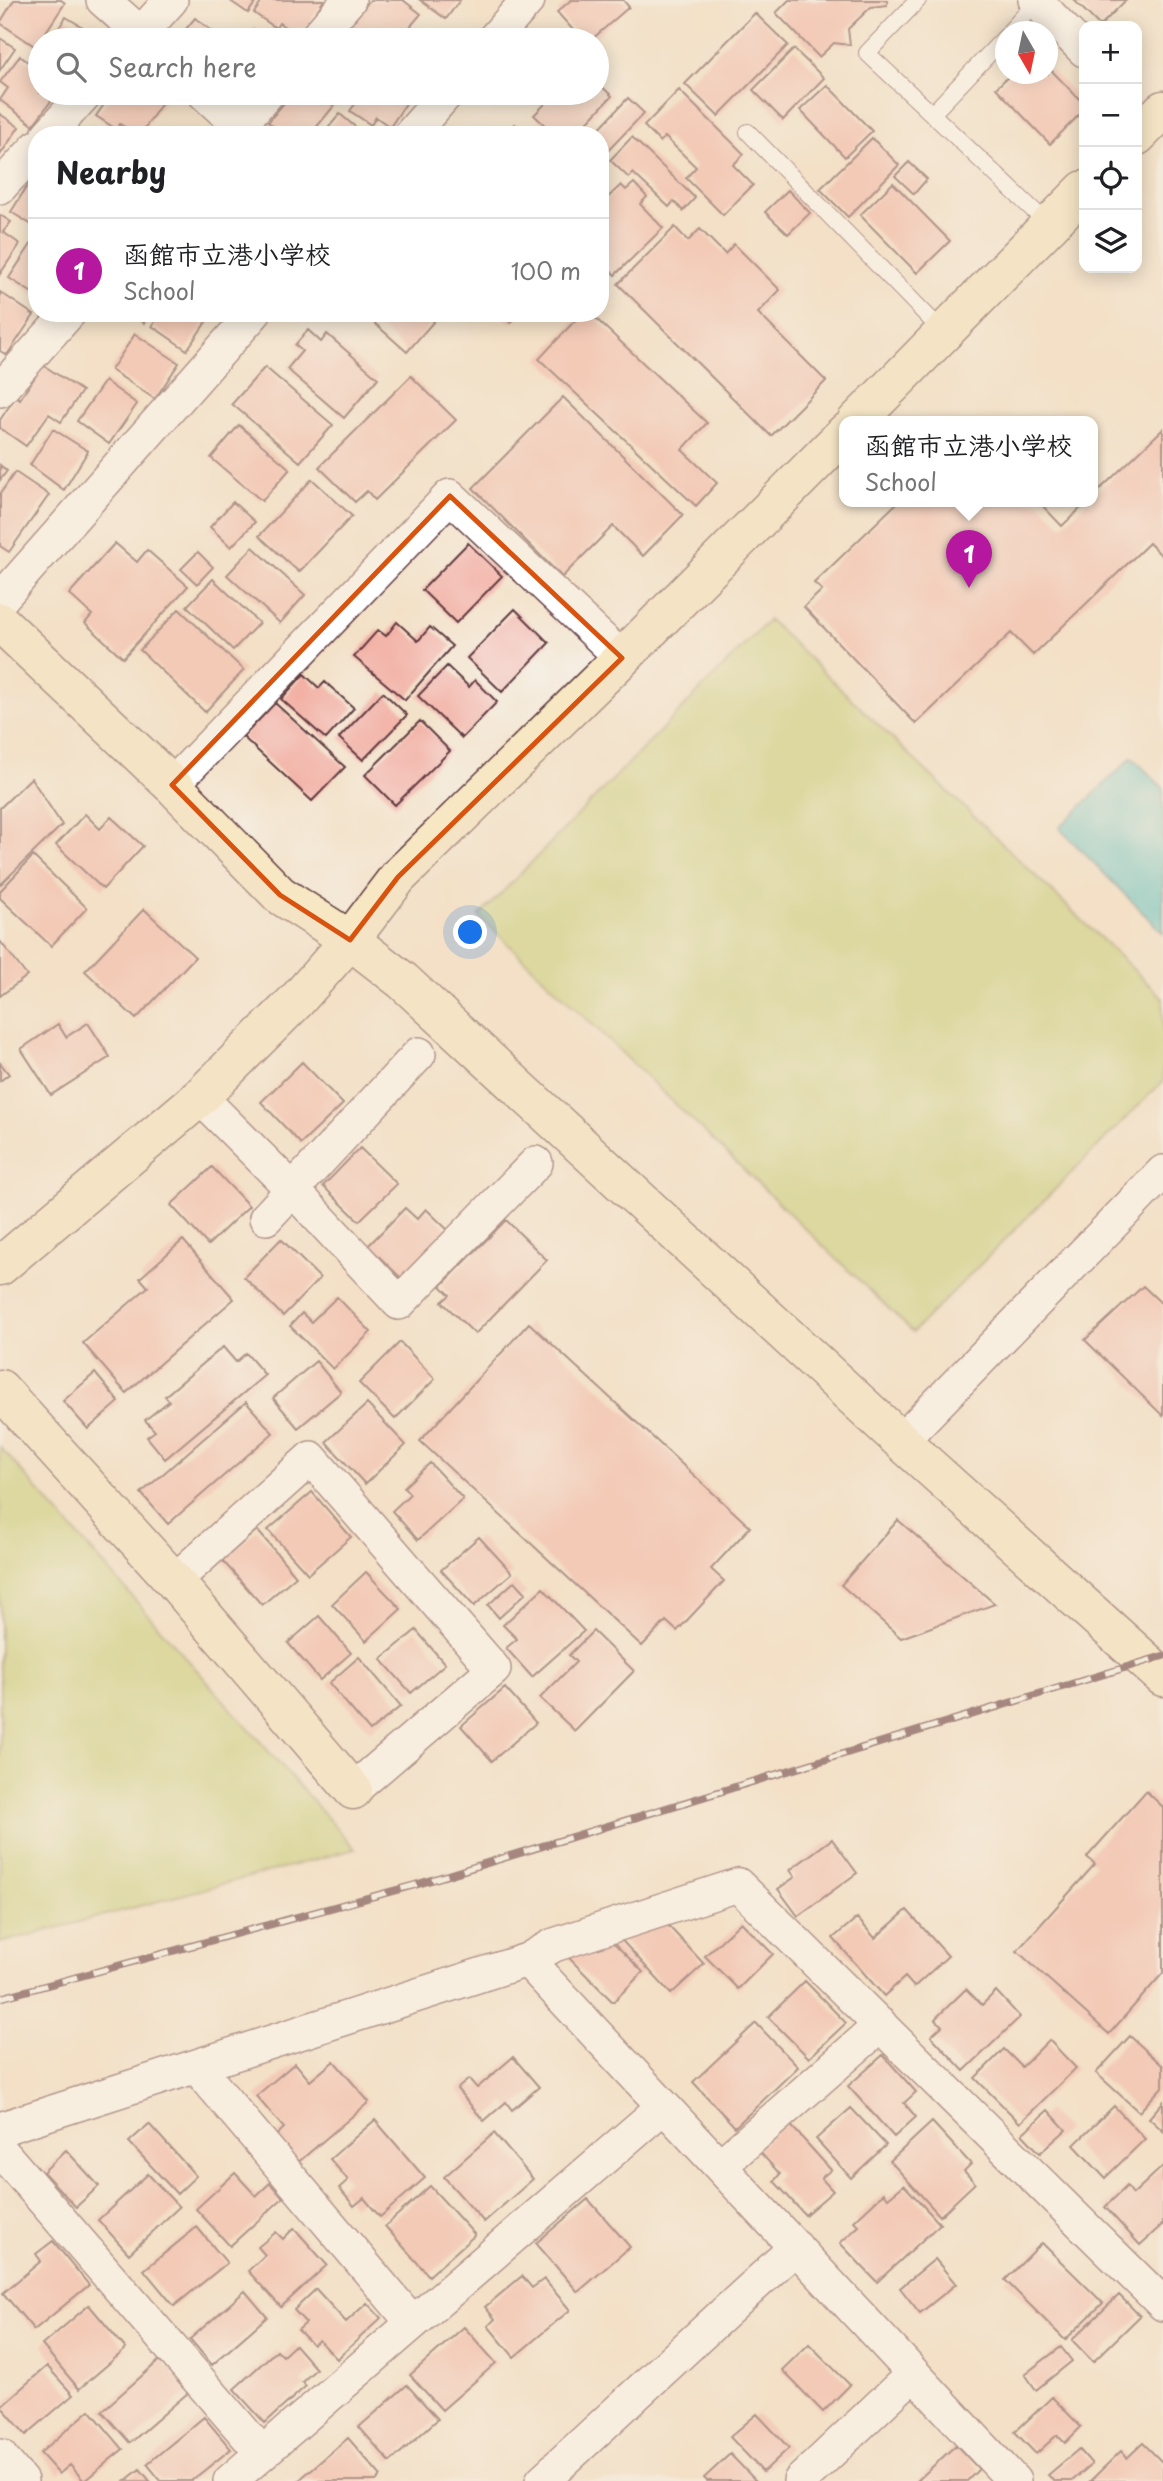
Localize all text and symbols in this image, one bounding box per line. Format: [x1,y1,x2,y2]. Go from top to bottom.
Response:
north arrow [995,21,1058,84]
map controls [1079,21,1142,273]
button: + [1079,21,1142,84]
search box [28,28,609,105]
text: Search here [108,47,257,86]
icon: search [52,48,90,86]
button: − [1079,84,1142,147]
button: locate [1079,147,1142,210]
text: Nearby [56,149,166,194]
button: layers [1079,210,1142,273]
text: 函館市立港小学校 [123,234,331,273]
text: 1 [74,253,85,288]
text: 100 m [511,253,581,288]
text: School [123,273,195,308]
popup [839,416,1098,507]
text: 函館市立港小学校 [864,425,1073,464]
text: School [864,464,937,499]
pin: 1 [946,530,992,588]
your location [453,915,487,949]

